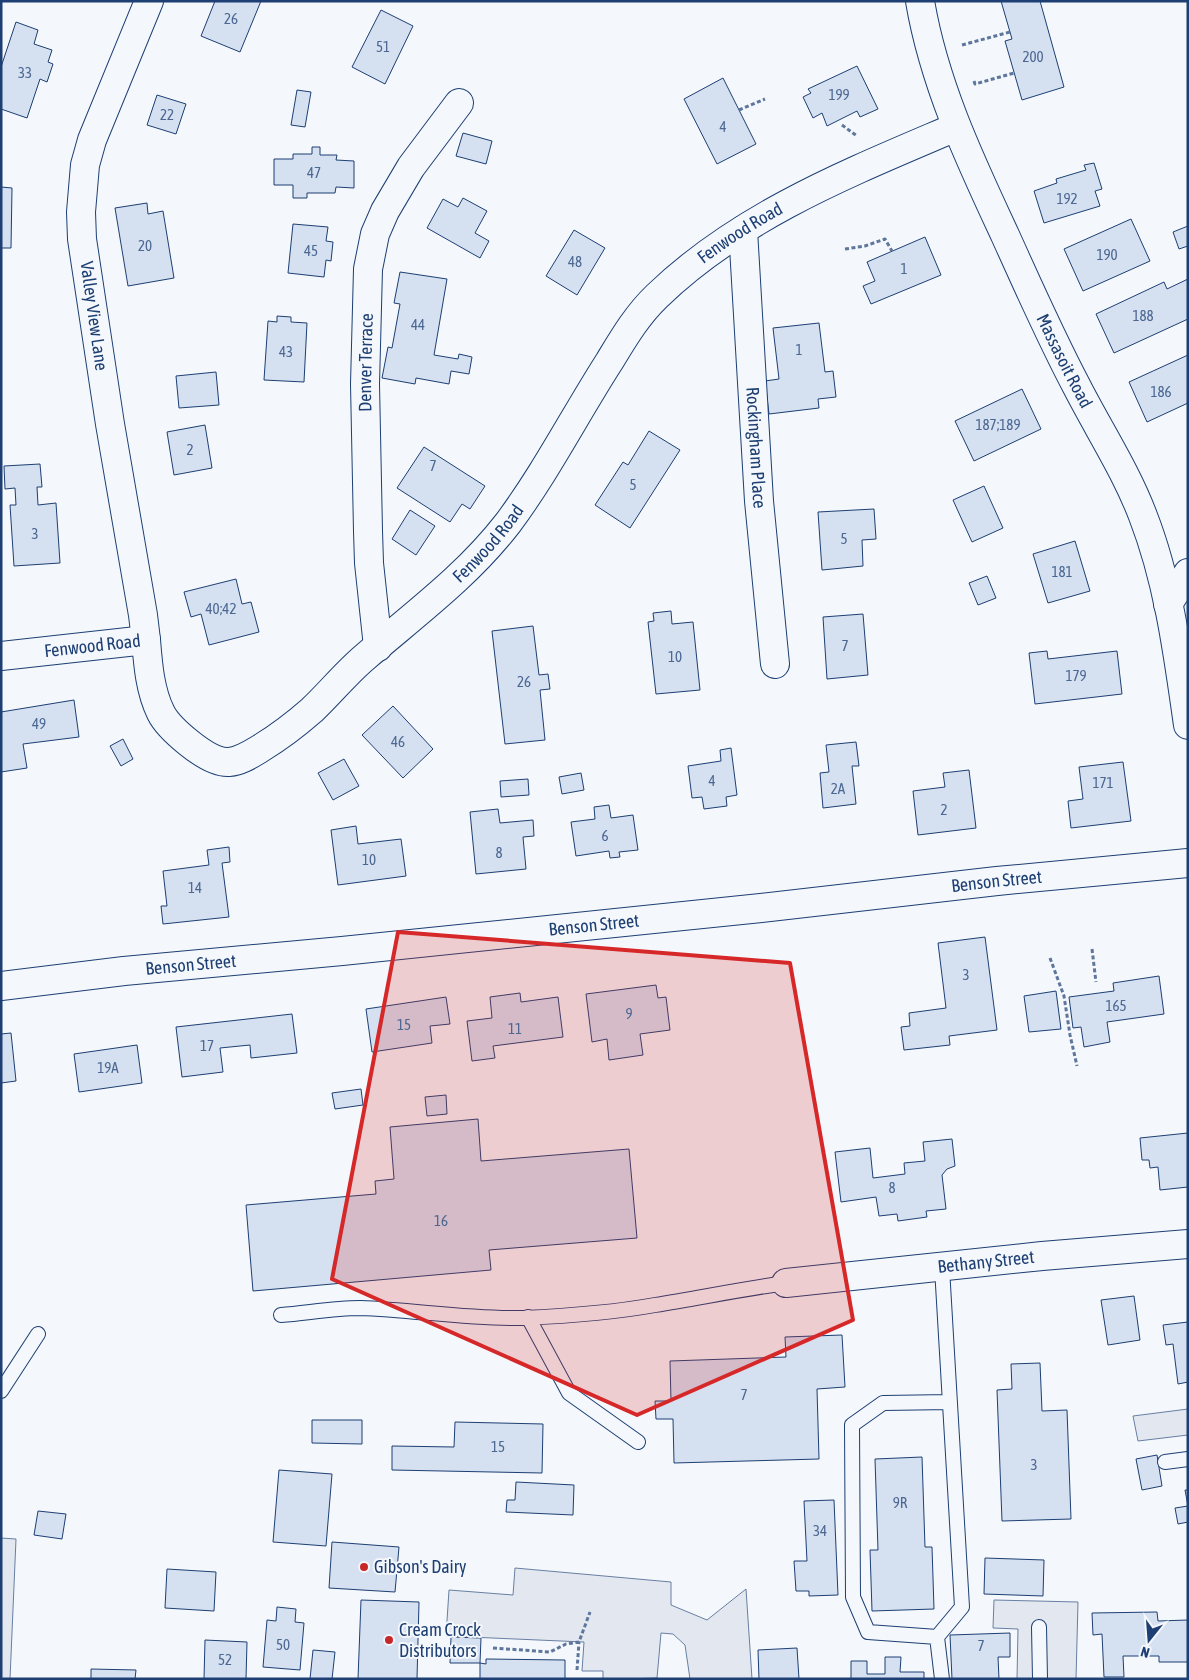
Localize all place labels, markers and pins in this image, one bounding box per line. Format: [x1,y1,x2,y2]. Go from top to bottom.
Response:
place label: Gibson's Dairy [374,1556,466,1577]
marker: Gibson's Dairy [358,1561,370,1573]
place label: Cream Crock Distributors [399,1619,481,1661]
marker: Cream Crock Distributors [383,1634,395,1646]

